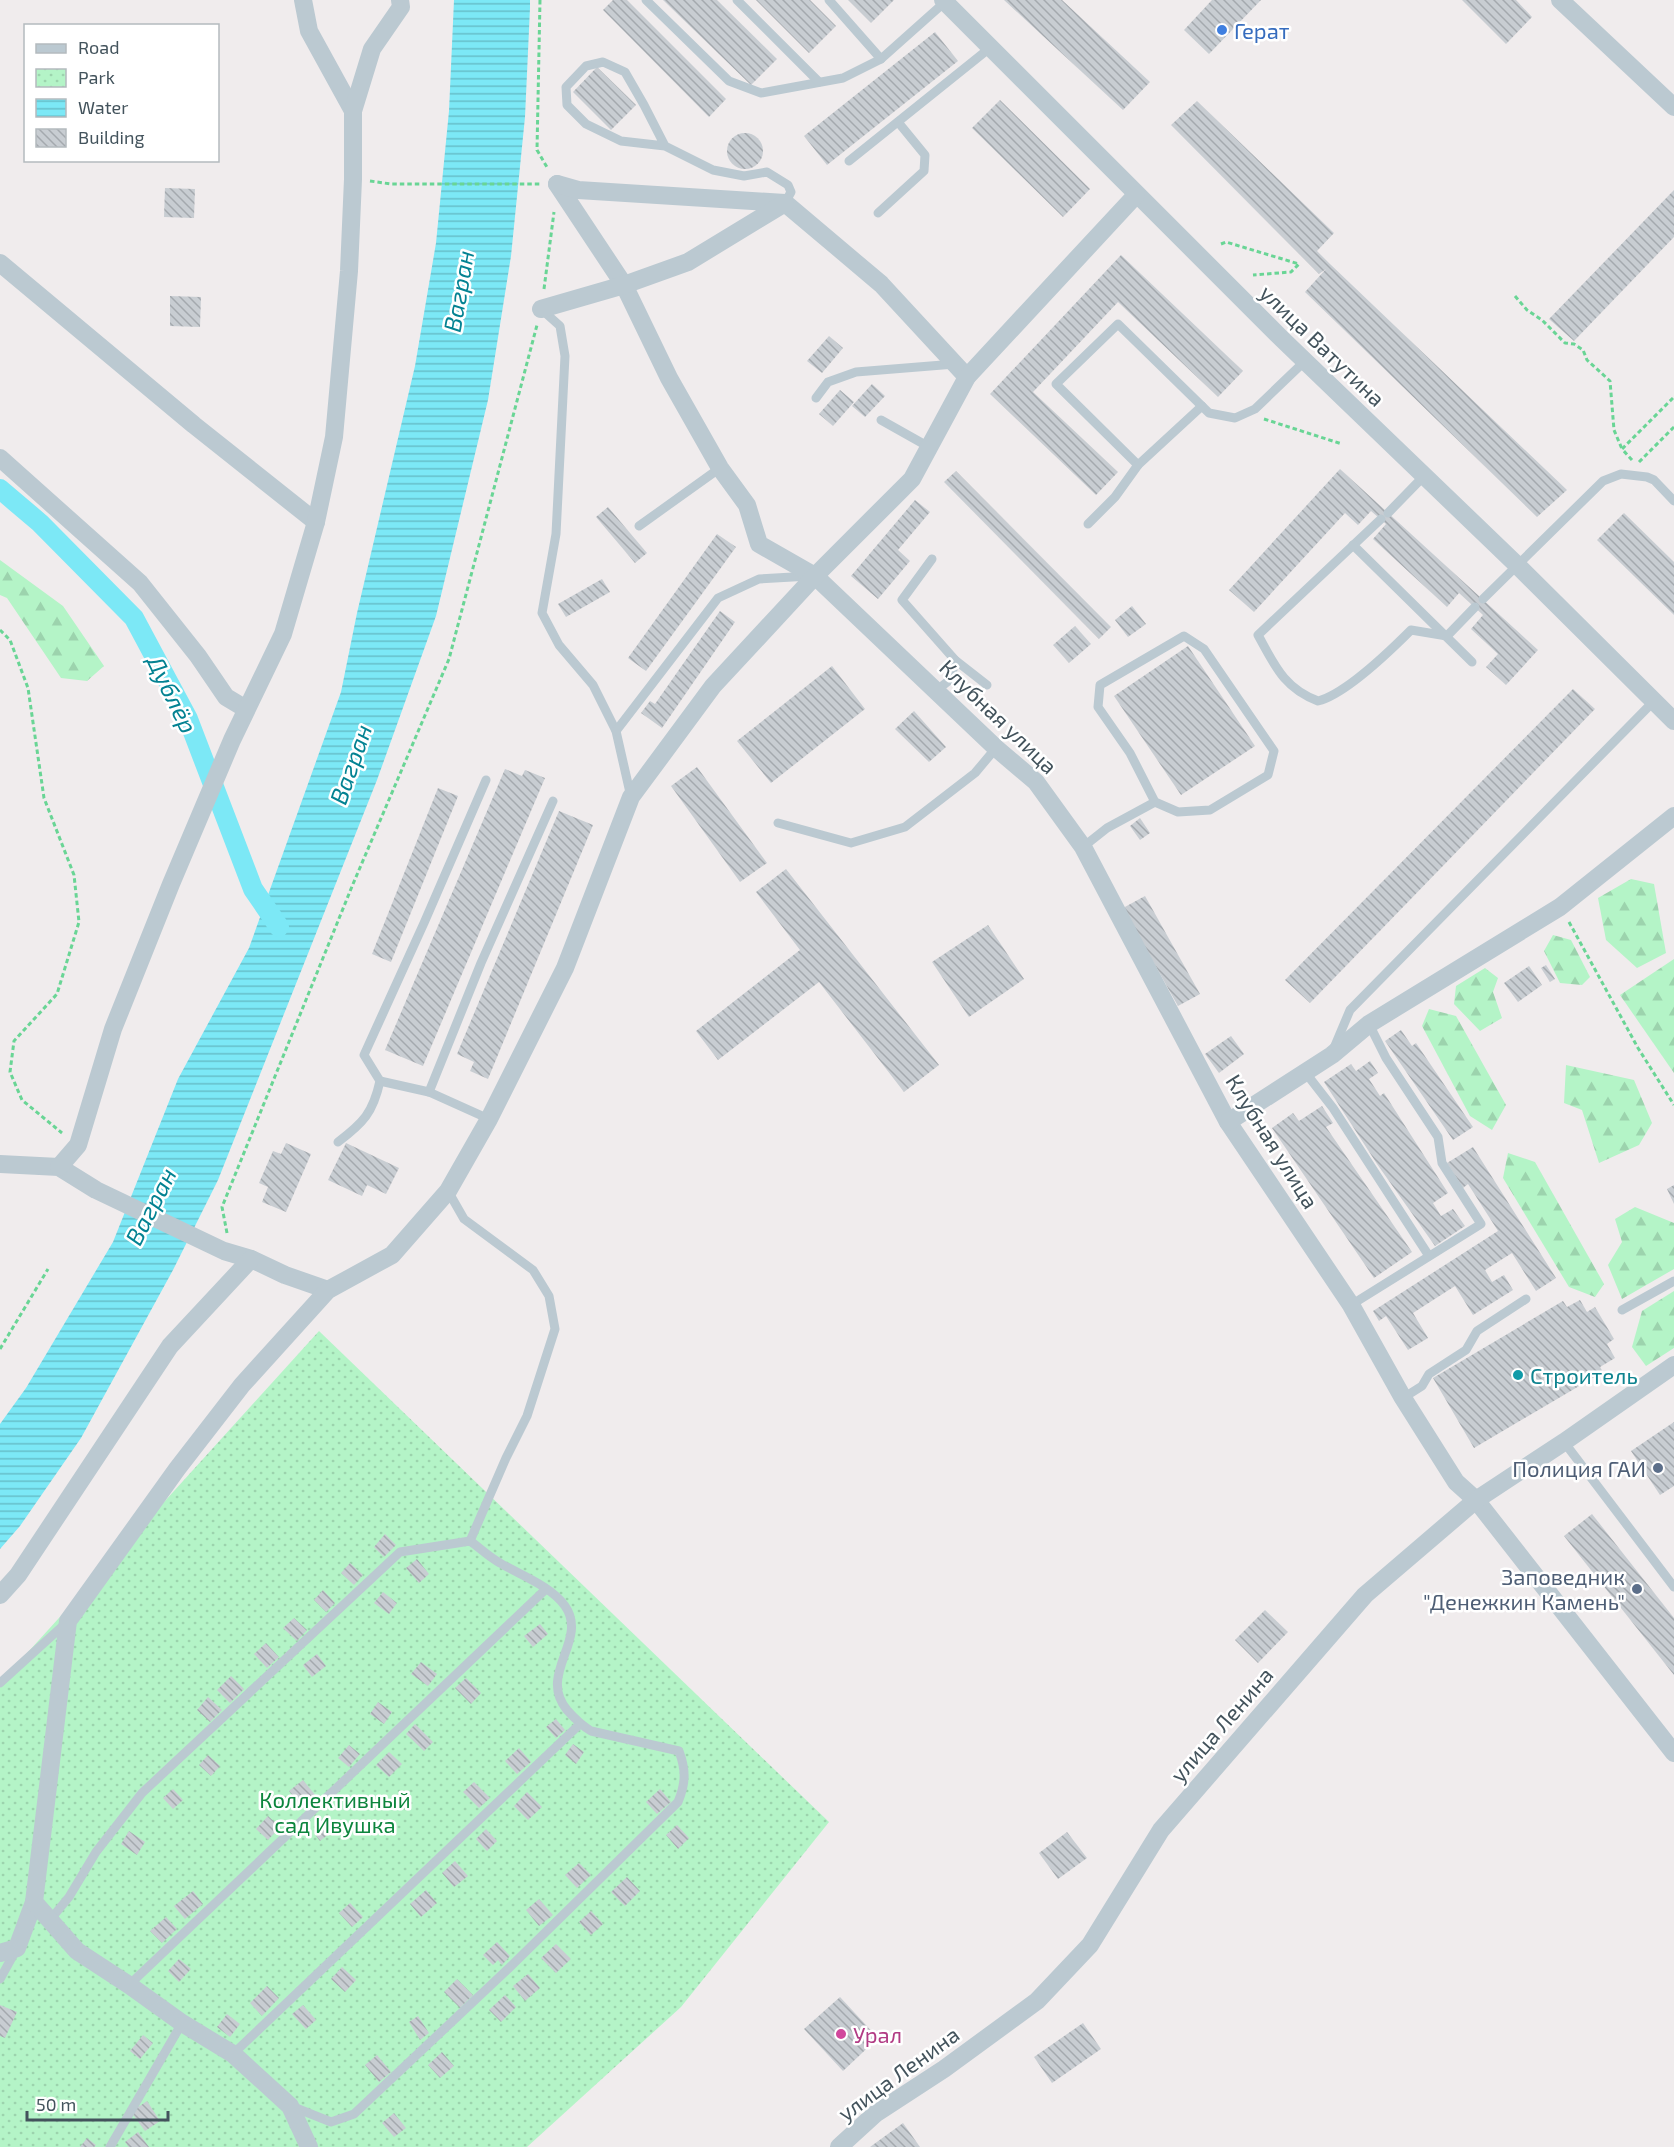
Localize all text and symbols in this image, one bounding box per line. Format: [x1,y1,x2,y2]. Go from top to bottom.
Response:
place label: Герат [1234,17,1290,43]
marker: Герат [1215,23,1229,37]
legend [24,24,219,162]
text: Road [78,36,119,58]
text: Park [78,66,115,88]
text: Water [78,96,128,118]
text: Building [78,126,145,148]
water label: Вагран [437,248,479,334]
street label: улица Ватутина [1255,279,1391,412]
water label: Дублёр [141,649,204,738]
street label: Клубная улица [934,653,1063,779]
water label: Вагран [323,720,377,808]
street label: Клубная улица [1221,1069,1325,1213]
water label: Вагран [118,1163,182,1249]
place label: Строитель [1530,1362,1638,1388]
marker: Строитель [1511,1368,1525,1382]
place label: Полиция ГАИ [1512,1455,1646,1481]
marker: Полиция ГАИ [1651,1461,1665,1475]
place label: Заповедник "Денежкин Камень" [1423,1563,1625,1614]
marker: Заповедник "Денежкин Камень" [1630,1582,1644,1596]
street label: улица Ленина [1164,1661,1279,1787]
park label: Коллективный сад Ивушка [259,1786,411,1838]
street label: улица Ленина [832,2020,964,2126]
place label: Урал [853,2021,902,2047]
marker: Урал [834,2027,848,2041]
scale bar [27,2084,168,2122]
text: 50 m [36,2093,76,2115]

